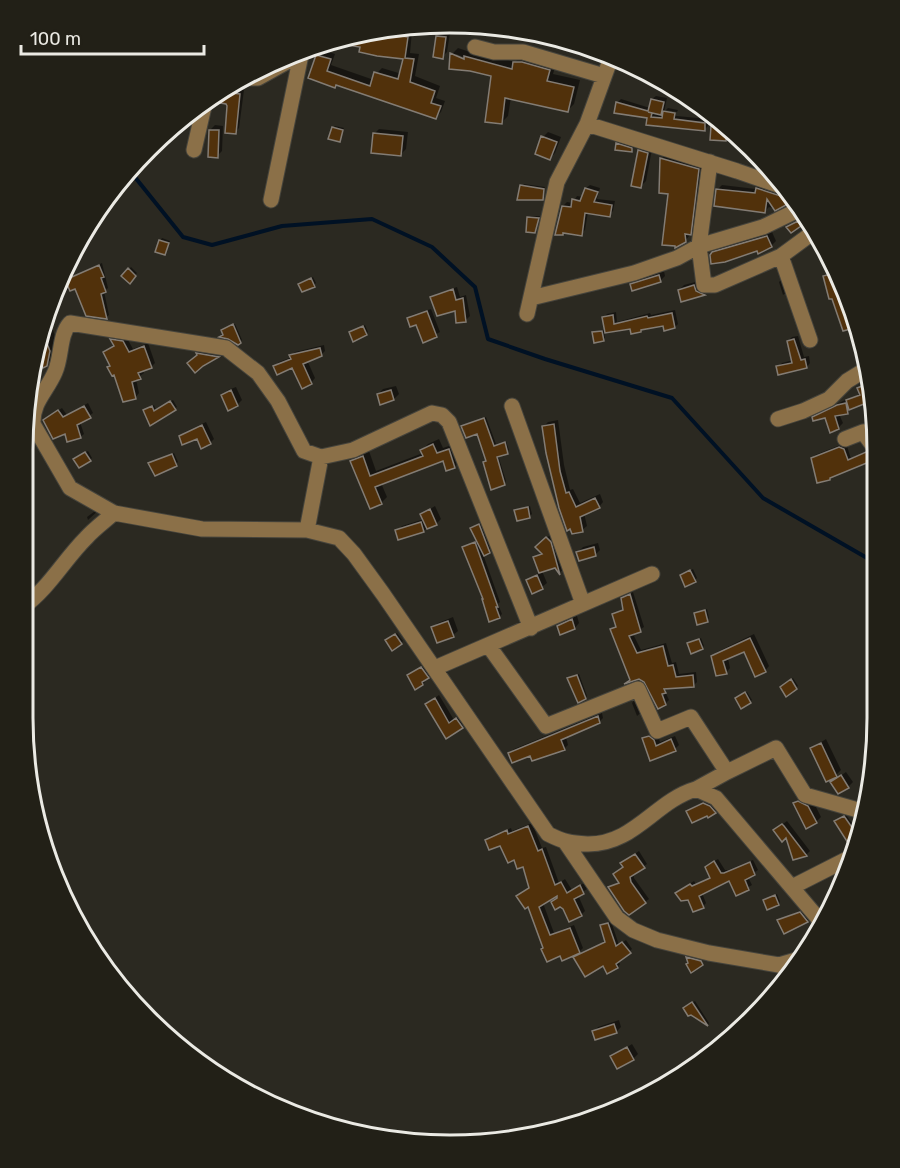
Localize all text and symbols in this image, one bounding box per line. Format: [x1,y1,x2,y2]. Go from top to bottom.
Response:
scale bar [21,18,204,56]
text: 100 m [30,28,81,50]

